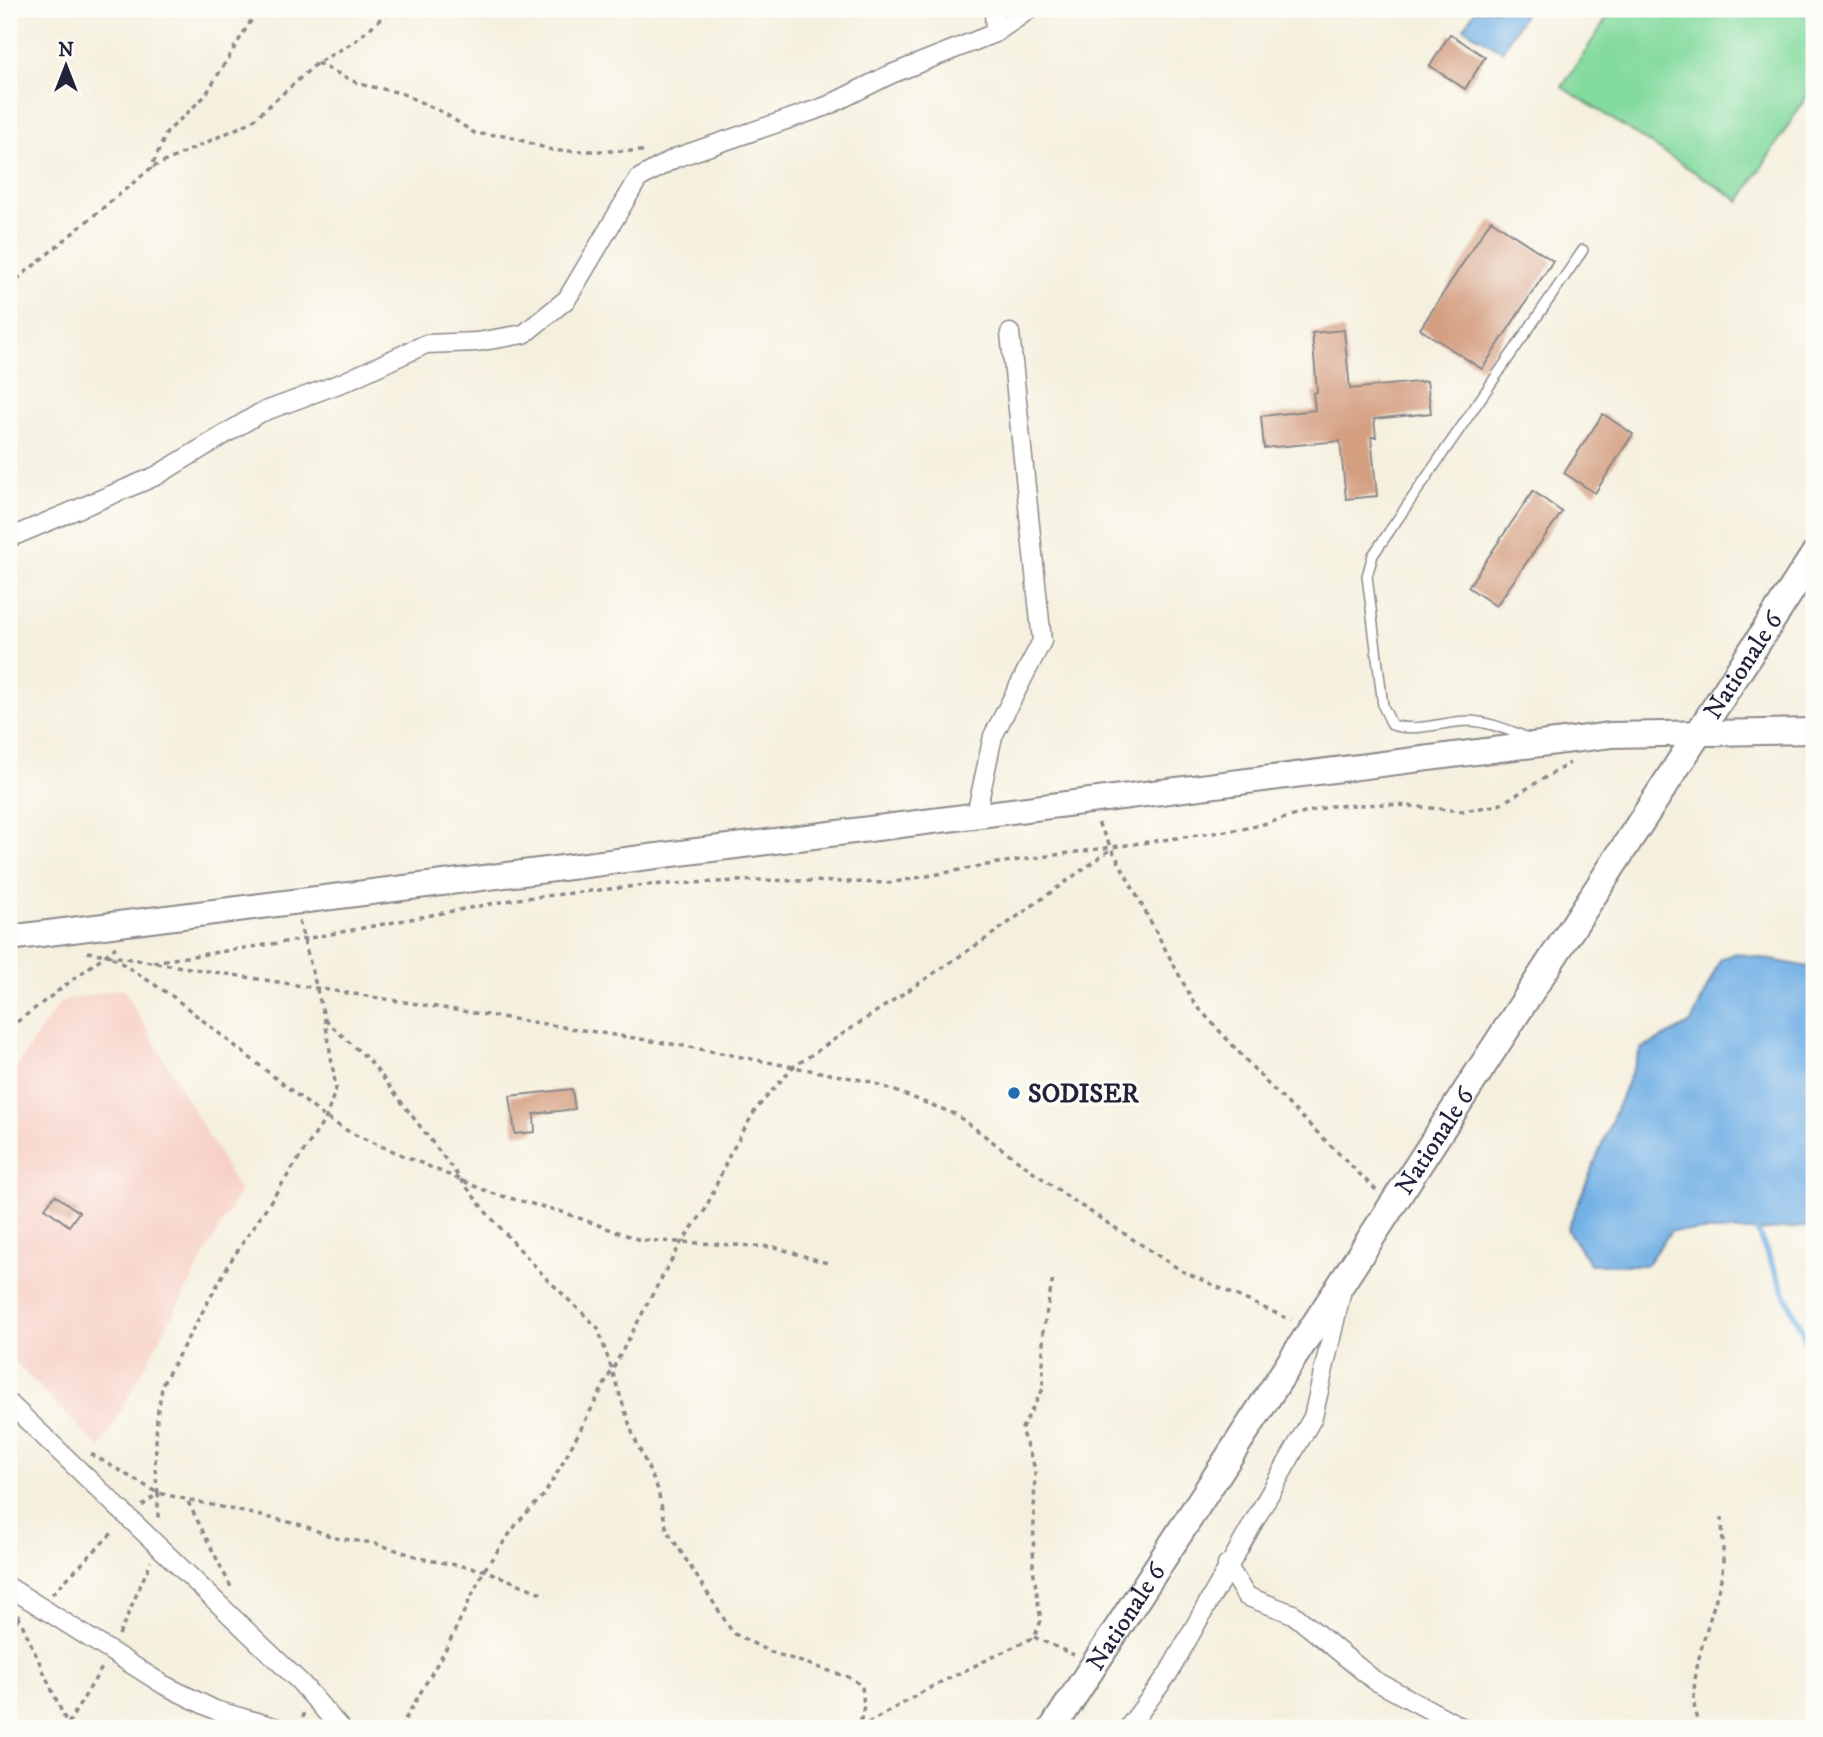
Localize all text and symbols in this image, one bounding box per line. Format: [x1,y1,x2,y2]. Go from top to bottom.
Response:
north arrow [32,32,102,102]
text: N [58,39,74,62]
street label: Nationale 6 [1697,605,1792,726]
place label: SODISER [1028,1078,1140,1111]
street label: Nationale 6 [1388,1080,1483,1202]
marker: SODISER [1006,1085,1022,1101]
street label: Nationale 6 [1080,1556,1174,1677]

